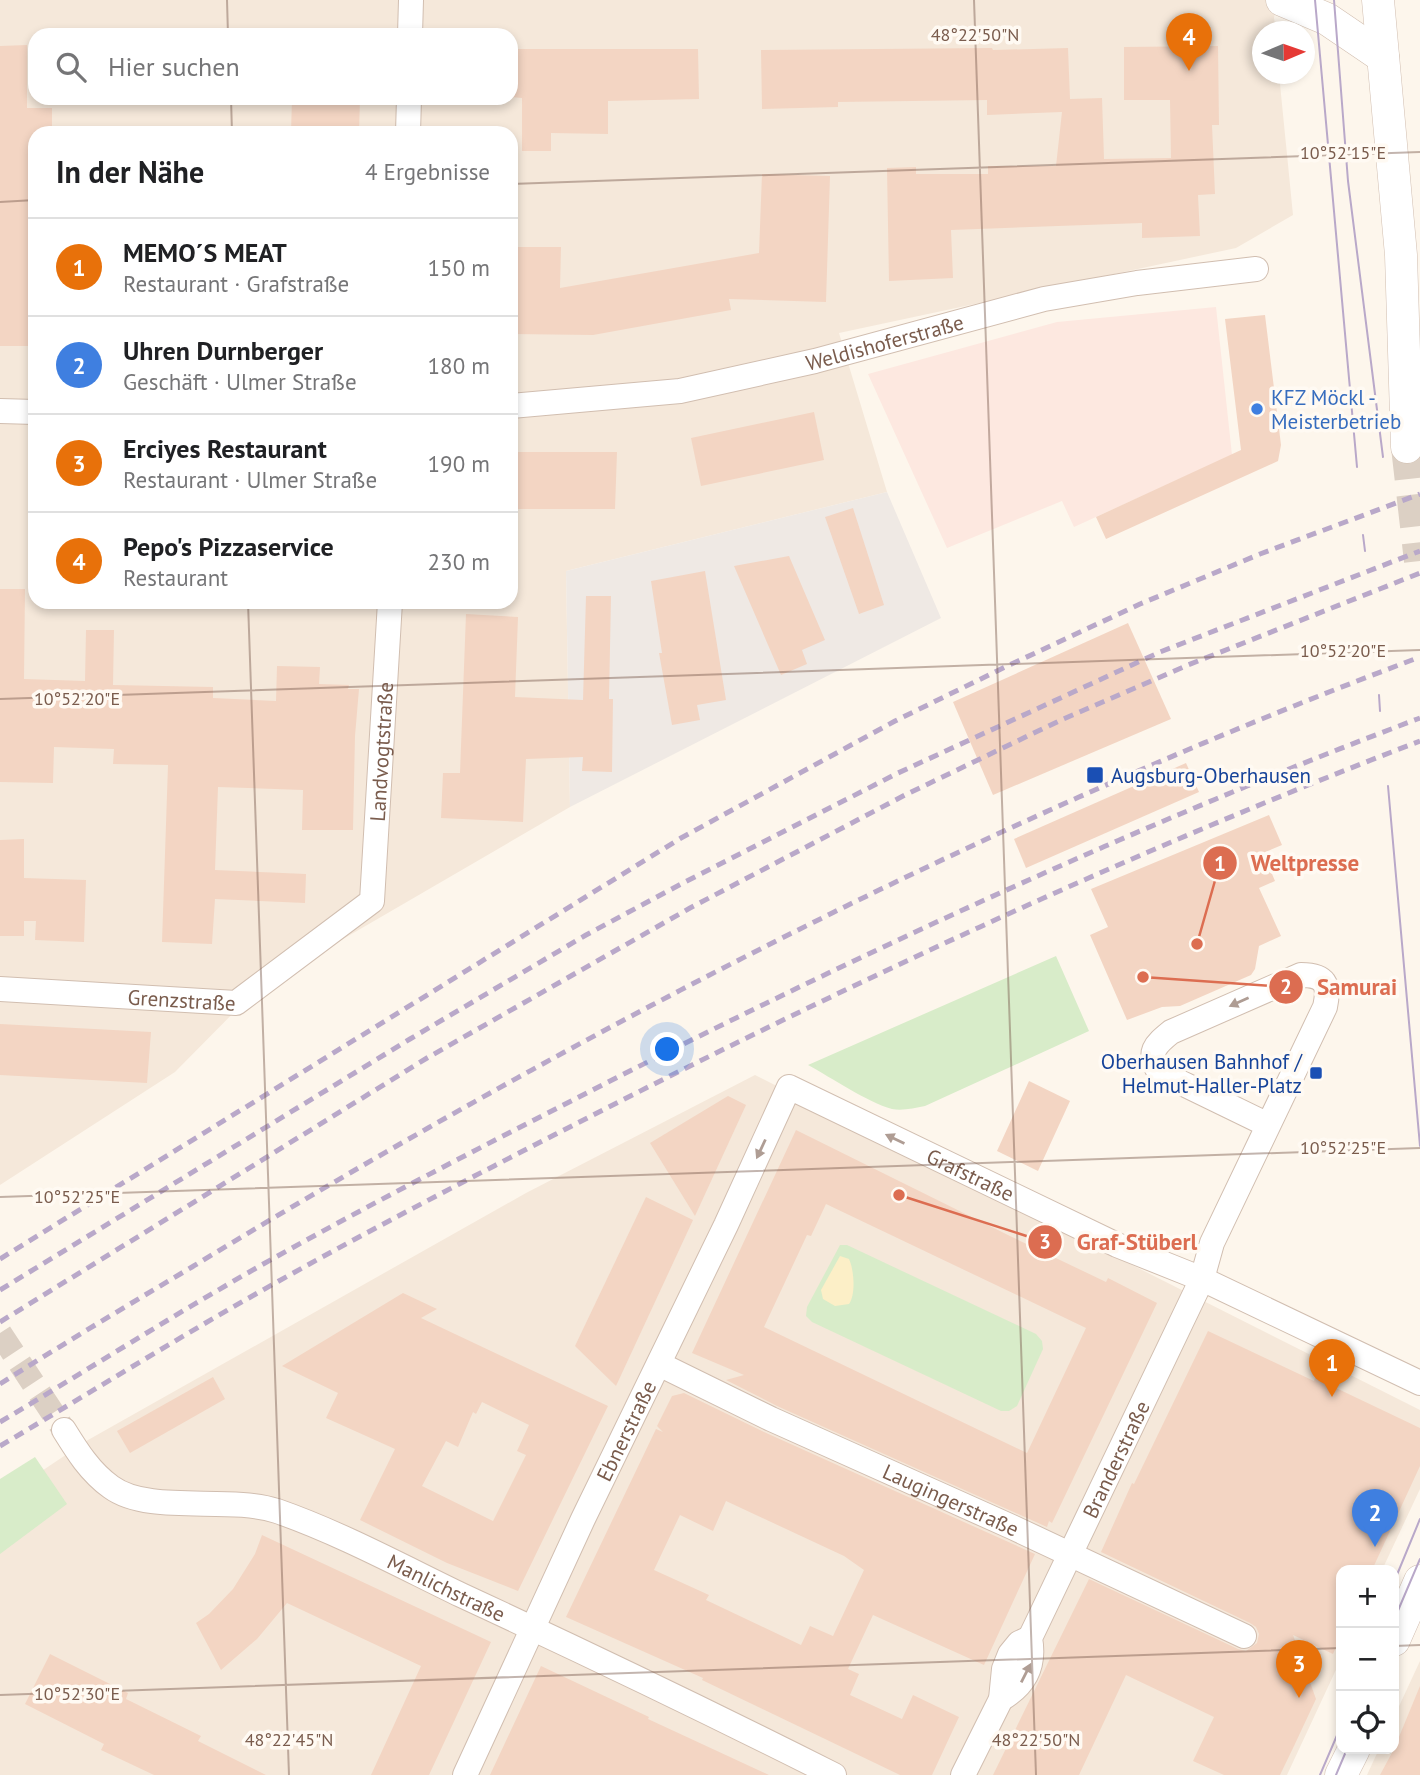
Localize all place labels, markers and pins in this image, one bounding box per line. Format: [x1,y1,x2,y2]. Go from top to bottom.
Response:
pin: 4 [1166,13,1212,71]
place label: KFZ Möckl - Meisterbetrieb [1271,384,1401,435]
marker: KFZ Möckl - Meisterbetrieb [1249,401,1265,417]
place label: Augsburg-Oberhausen [1111,762,1311,789]
marker: Augsburg-Oberhausen [1085,765,1105,785]
callout: Weltpresse [1202,841,1373,885]
callout: Samurai [1268,965,1411,1009]
place label: Oberhausen Bahnhof / Helmut-Haller-Platz [1101,1048,1304,1099]
marker: Oberhausen Bahnhof / Helmut-Haller-Platz [1308,1065,1324,1081]
callout: Graf-Stüberl [1028,1220,1211,1264]
pin: 1 [1309,1339,1355,1397]
pin: 2 [1352,1489,1398,1547]
pin: 3 [1276,1640,1322,1698]

